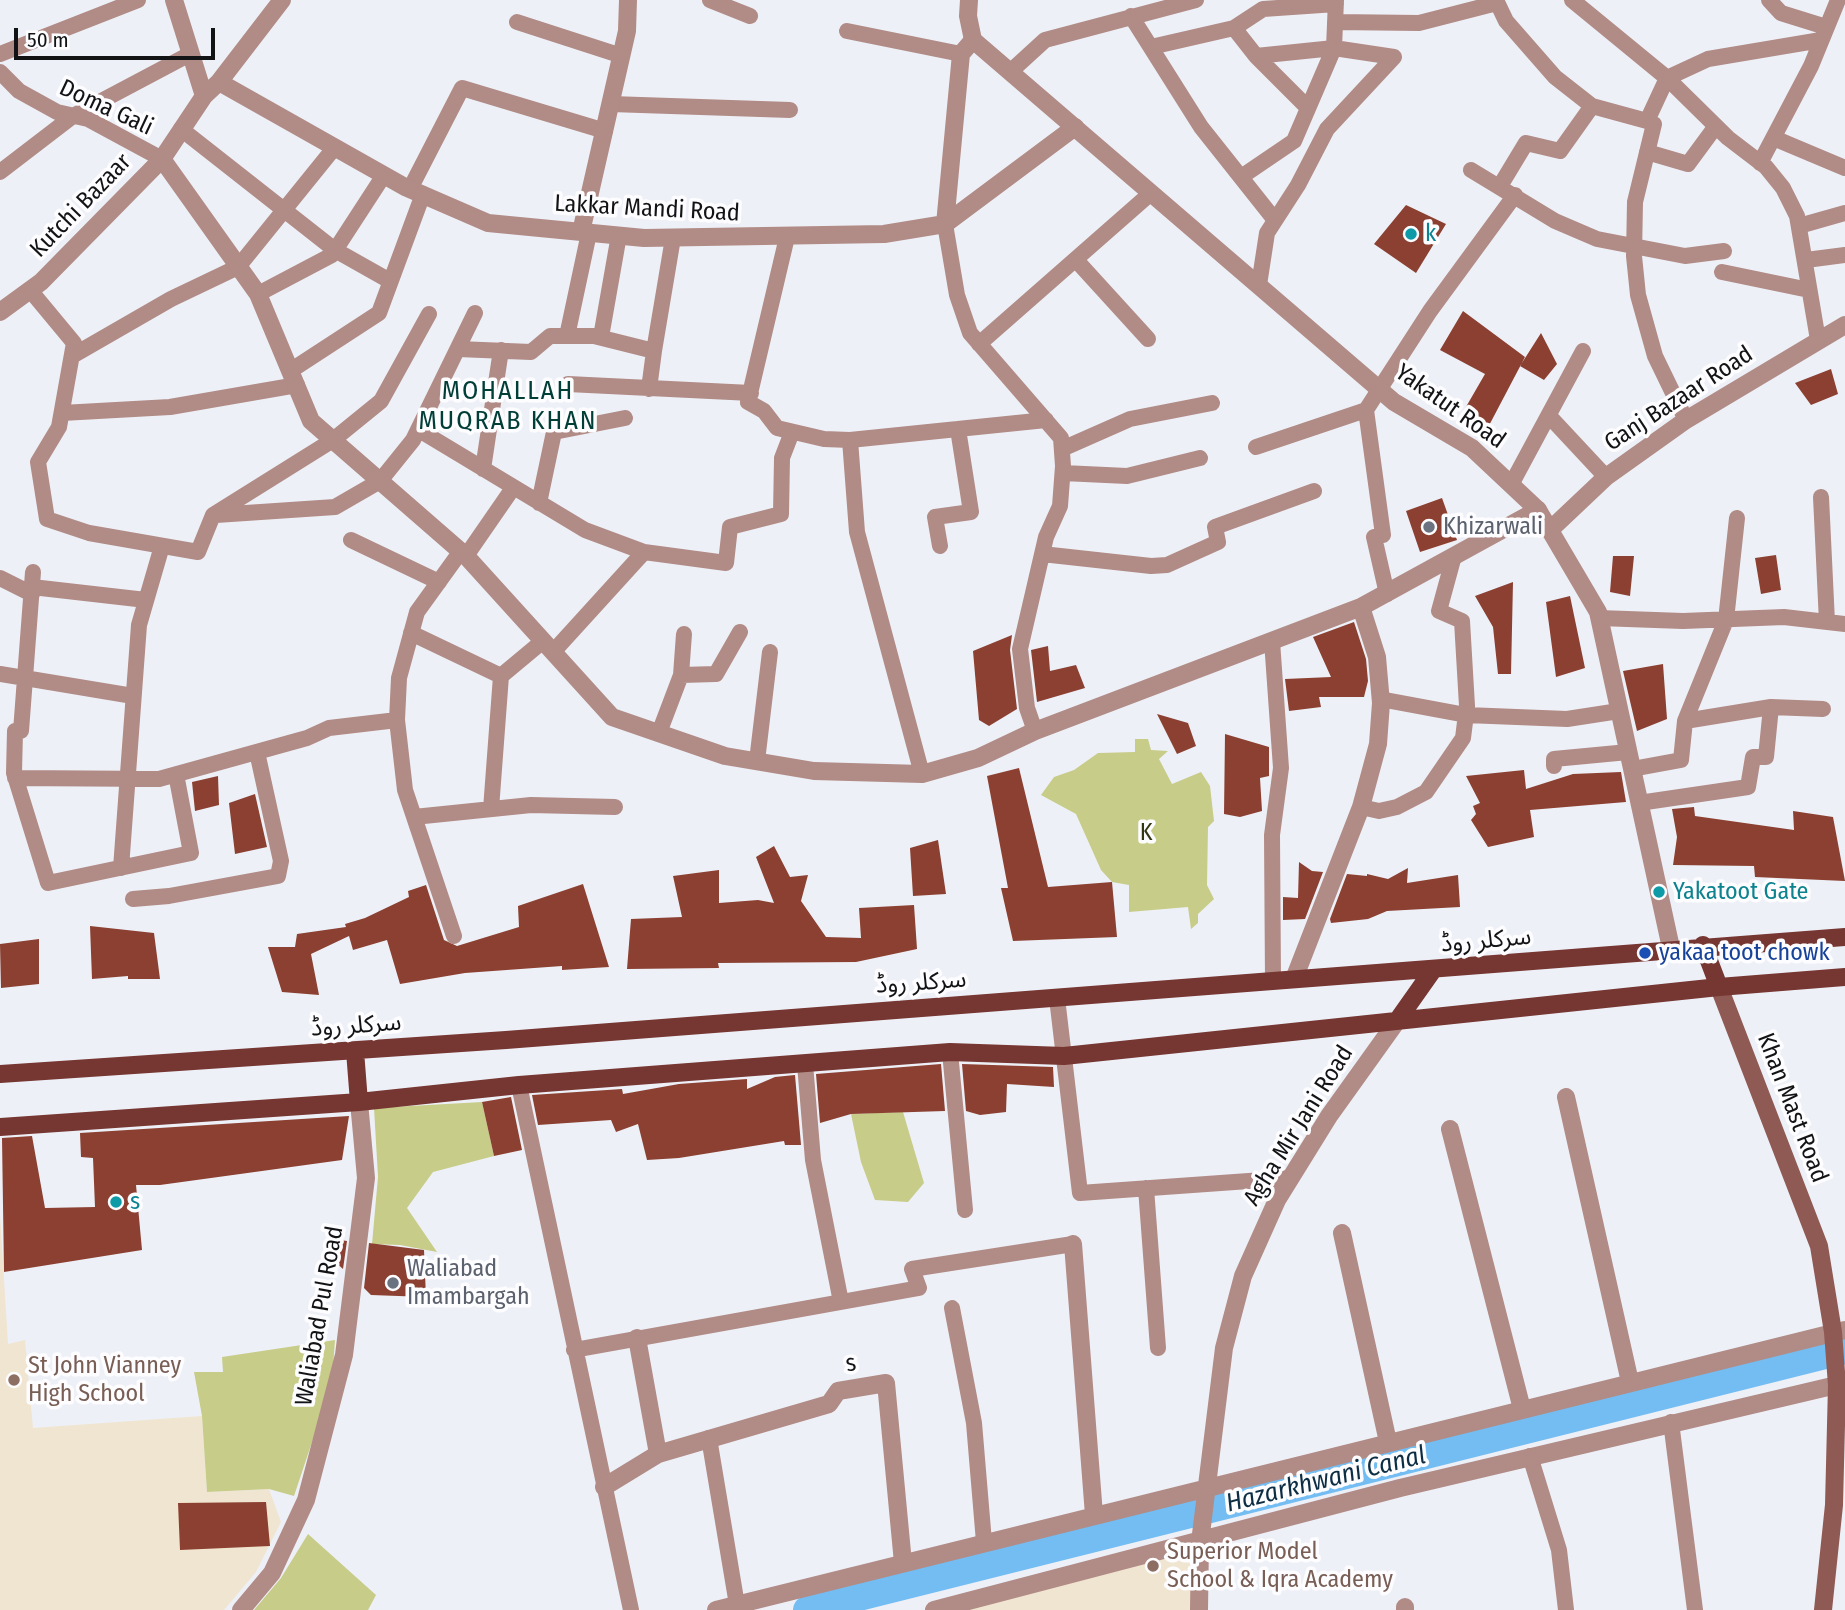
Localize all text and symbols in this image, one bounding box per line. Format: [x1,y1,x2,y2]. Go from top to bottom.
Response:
scale bar [18,14,219,58]
text: 50 m [27,27,69,53]
street label: Doma Gali [55,74,157,142]
street label: Kutchi Bazaar [24,148,138,264]
street label: Lakkar Mandi Road [553,190,741,228]
place label: k [1425,220,1436,248]
marker: k [1403,226,1419,242]
street label: Ganj Bazaar Road [1599,340,1759,458]
street label: Yakatut Road [1389,358,1511,456]
district label: MOHALLAH MUQRAB KHAN [420,376,596,438]
place label: Khizarwali [1443,513,1543,541]
marker: Khizarwali [1421,519,1437,535]
park label: K [1140,819,1152,847]
place label: Yakatoot Gate [1673,878,1808,906]
marker: Yakatoot Gate [1651,884,1667,900]
street label: سرکلر روڈ [1440,923,1532,959]
place label: yakaa toot chowk [1659,939,1830,967]
marker: yakaa toot chowk [1637,945,1653,961]
street label: سرکلر روڈ [875,965,967,1001]
street label: سرکلر روڈ [310,1008,402,1044]
street label: Khan Mast Road [1750,1029,1834,1187]
street label: Agha Mir Jani Road [1238,1041,1360,1211]
place label: s [130,1188,140,1216]
marker: s [108,1194,124,1210]
street label: Waliabad Pul Road [290,1224,350,1408]
place label: Waliabad Imambargah [407,1255,530,1311]
marker: Waliabad Imambargah [385,1275,401,1291]
street label: s [843,1349,859,1379]
place label: St John Vianney High School [28,1352,181,1408]
marker: St John Vianney High School [6,1372,22,1388]
water label: Hazarkhwani Canal [1223,1440,1429,1520]
place label: Superior Model School & Iqra Academy [1167,1538,1393,1594]
marker: Superior Model School & Iqra Academy [1145,1558,1161,1574]

